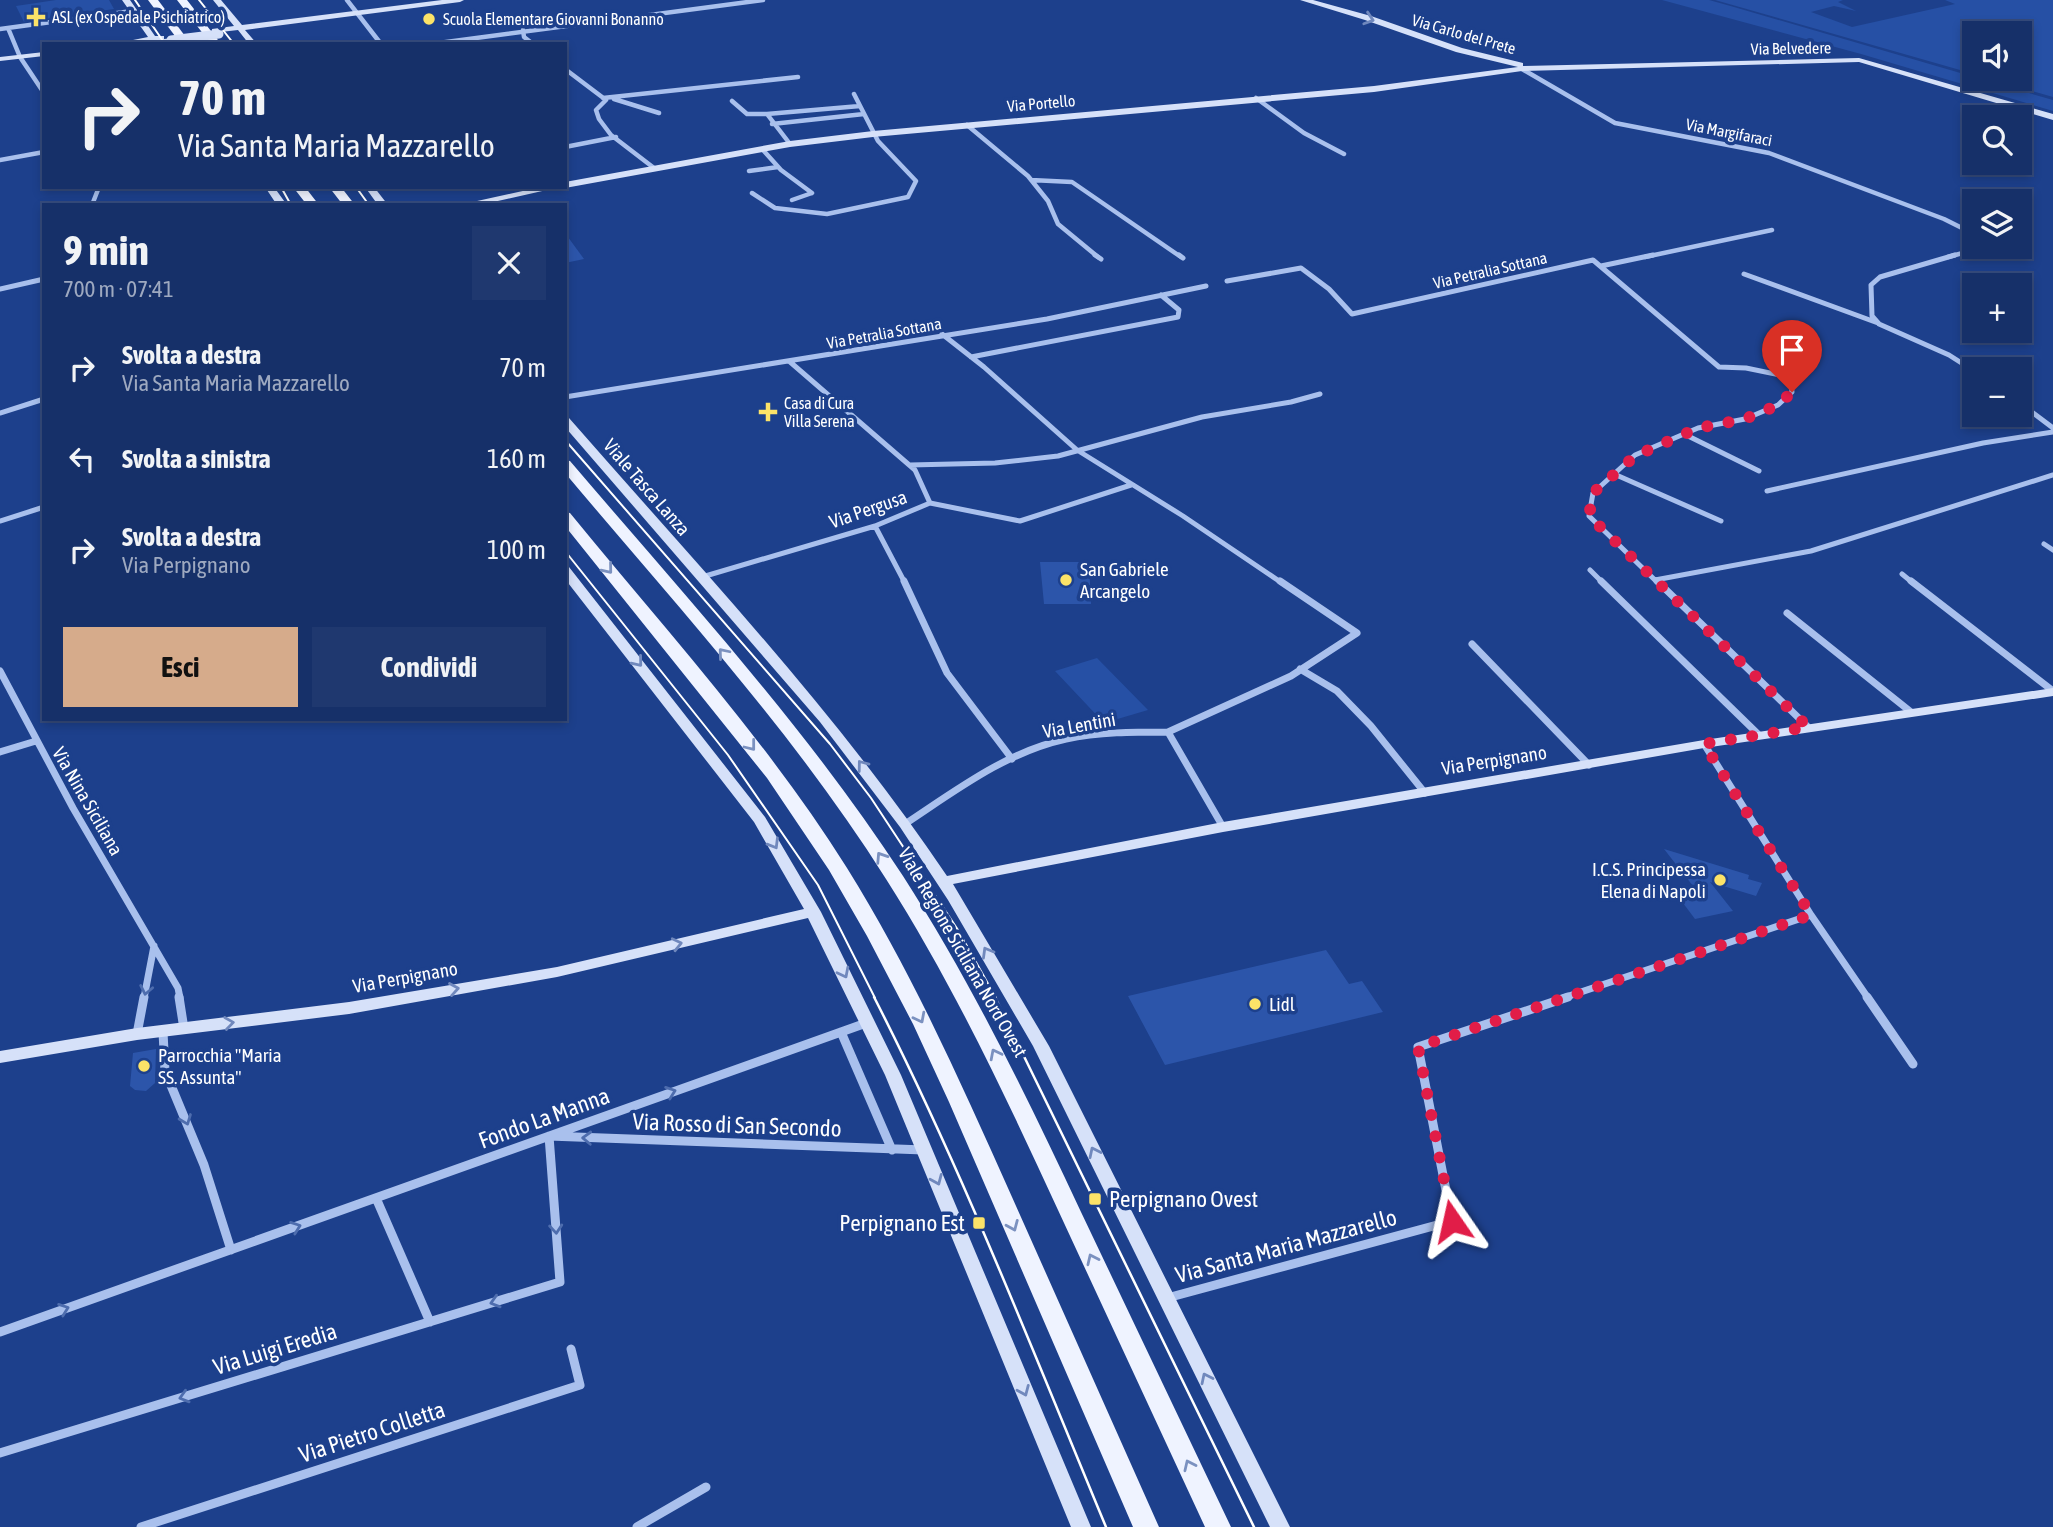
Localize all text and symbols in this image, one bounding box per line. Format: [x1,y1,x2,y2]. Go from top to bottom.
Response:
marker: ASL (ex Ospedale Psichiatrico) [26,7,46,27]
place label: ASL (ex Ospedale Psichiatrico) [52,8,225,27]
place label: Scuola Elementare Giovanni Bonanno [443,10,664,28]
marker: Scuola Elementare Giovanni Bonanno [421,11,437,27]
one-way arrow [1363,11,1375,25]
street label: Via Carlo del Prete [1410,11,1518,57]
map controls [1962,21,2032,427]
button: sound [1962,21,2032,91]
street label: Via Belvedere [1751,38,1831,58]
text: 70 m [178,69,266,125]
icon: right [63,70,154,161]
street label: Via Portello [1006,91,1076,115]
button: search [1962,105,2032,175]
street label: Via Margifaraci [1684,115,1774,150]
text: Via Santa Maria Mazzarello [178,127,495,164]
button: layers [1962,189,2032,259]
text: 9 min [63,226,149,274]
button: close [472,226,546,300]
street label: Via Petralia Sottana [1431,248,1549,292]
button: + [1962,273,2032,343]
text: 700 m · 07:41 [63,276,174,302]
street label: Via Petralia Sottana [825,314,943,352]
pin [1762,320,1822,392]
icon: arrive [1773,331,1811,369]
text: Svolta a destra [122,340,261,370]
icon: right [63,349,101,387]
text: 70 m [499,353,546,383]
button: − [1962,357,2032,427]
text: Via Santa Maria Mazzarello [122,370,350,396]
place label: Casa di Cura Villa Serena [784,394,855,430]
marker: Casa di Cura Villa Serena [758,402,778,422]
street label: Viale Tasca Lanza [599,434,695,540]
icon: left [63,440,101,478]
text: Svolta a sinistra [122,444,271,474]
text: 160 m [487,444,546,474]
street label: Via Pergusa [826,485,910,533]
text: Svolta a destra [122,522,261,552]
icon: right [63,531,101,569]
text: 100 m [487,535,546,565]
text: Via Perpignano [122,552,251,578]
place label: San Gabriele Arcangelo [1080,558,1169,602]
one-way arrow [600,561,613,573]
marker: San Gabriele Arcangelo [1058,572,1074,588]
button: Esci [63,627,298,707]
button: Condividi [312,627,546,707]
one-way arrow [719,648,731,661]
one-way arrow [630,654,642,667]
street label: Via Lentini [1041,708,1117,742]
one-way arrow [742,738,755,751]
street label: Via Perpignano [1440,741,1548,779]
street label: Via Nina Siciliana [48,743,128,859]
one-way arrow [857,761,870,773]
one-way arrow [766,837,779,850]
street label: Viale Regione Siciliana Nord Ovest [894,843,1032,1061]
one-way arrow [876,852,889,865]
place label: I.C.S. Principessa Elena di Napoli [1592,858,1706,902]
marker: I.C.S. Principessa Elena di Napoli [1712,872,1728,888]
one-way arrow [671,938,683,952]
one-way arrow [983,946,996,959]
street label: Via Perpignano [351,957,459,997]
one-way arrow [836,966,850,978]
one-way arrow [448,983,460,998]
one-way arrow [139,984,154,996]
place label: Lidl [1269,993,1295,1015]
marker: Lidl [1247,996,1263,1012]
one-way arrow [912,1011,926,1023]
one-way arrow [224,1015,235,1030]
place label: Parrocchia "Maria SS. Assunta" [158,1044,282,1088]
one-way arrow [990,1048,1003,1061]
marker: Parrocchia "Maria SS. Assunta" [136,1058,152,1074]
street label: Fondo La Manna [475,1082,613,1154]
one-way arrow [665,1086,677,1100]
street label: Via Rosso di San Secondo [632,1108,842,1142]
one-way arrow [178,1113,192,1125]
one-way arrow [581,1130,592,1145]
one-way arrow [1089,1147,1103,1159]
one-way arrow [929,1173,943,1186]
position arrow [1415,1184,1489,1258]
place label: Perpignano Ovest [1109,1186,1258,1212]
marker: Perpignano Ovest [1087,1191,1103,1207]
street label: Via Santa Maria Mazzarello [1173,1204,1399,1288]
place label: Perpignano Est [839,1210,965,1236]
marker: Perpignano Est [971,1215,987,1231]
one-way arrow [1005,1219,1019,1231]
one-way arrow [289,1221,301,1235]
one-way arrow [548,1223,563,1234]
one-way arrow [1087,1254,1101,1266]
one-way arrow [489,1294,502,1308]
one-way arrow [58,1303,70,1317]
street label: Via Luigi Eredia [210,1318,340,1380]
one-way arrow [1201,1373,1215,1385]
one-way arrow [1016,1384,1030,1396]
one-way arrow [178,1389,190,1403]
street label: Via Pietro Colletta [296,1396,448,1468]
one-way arrow [1183,1460,1197,1472]

